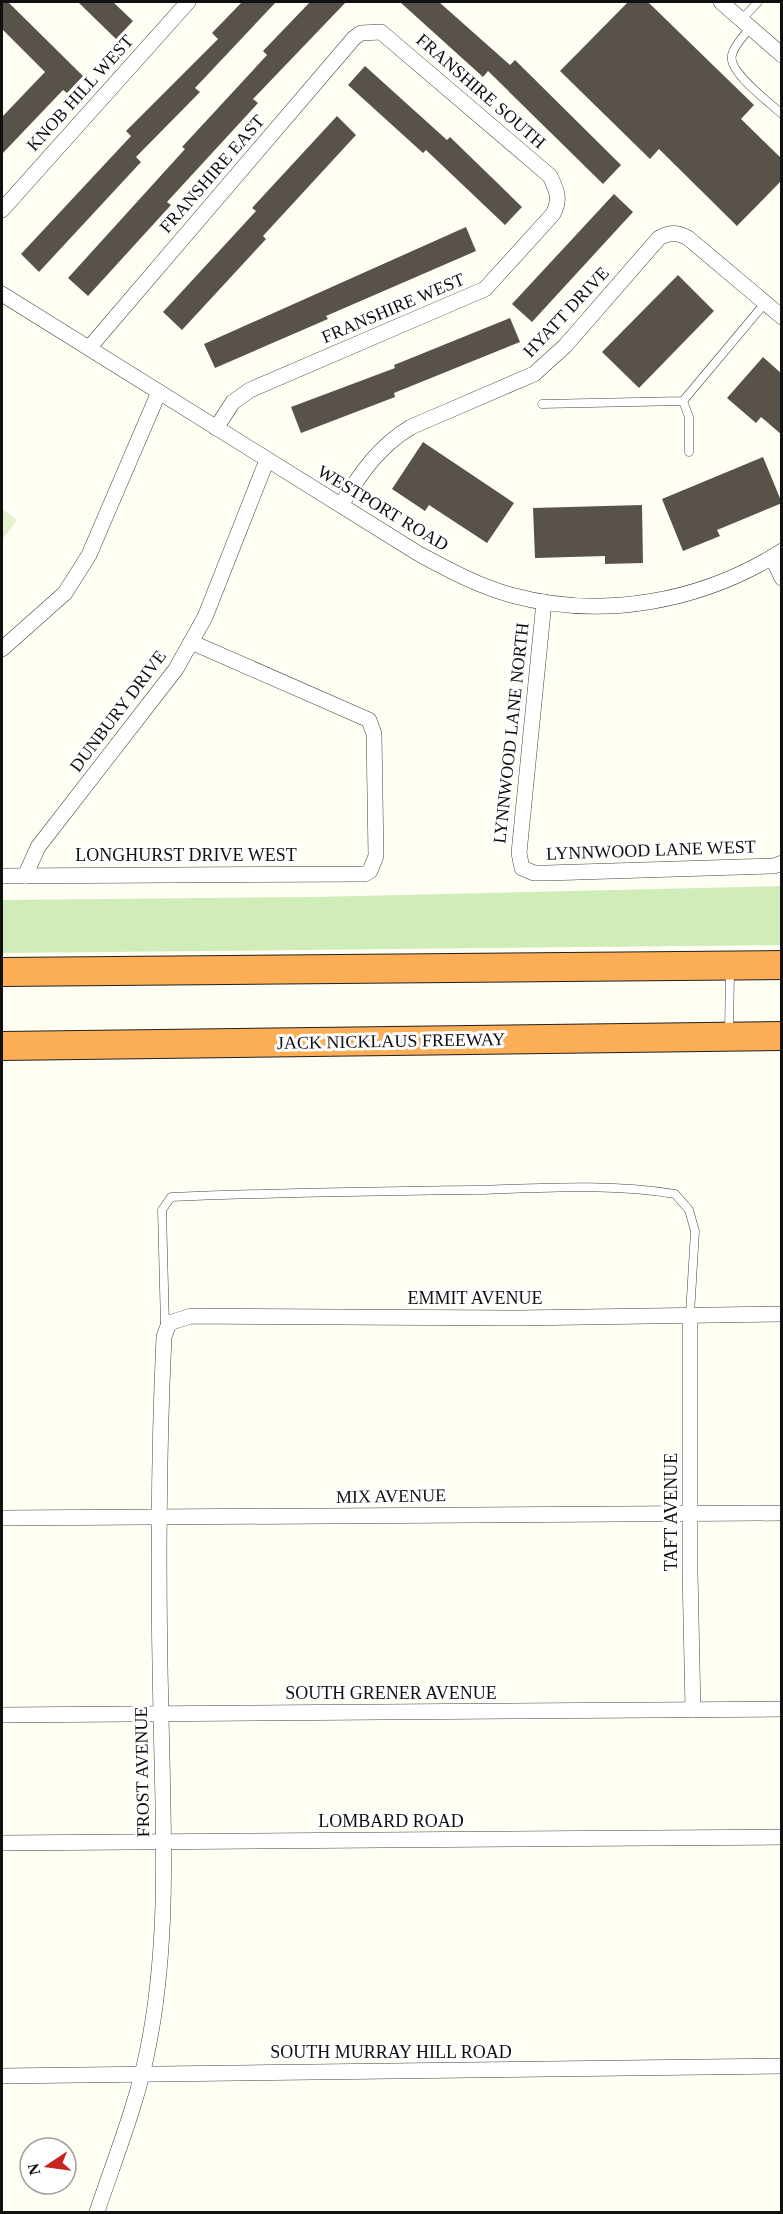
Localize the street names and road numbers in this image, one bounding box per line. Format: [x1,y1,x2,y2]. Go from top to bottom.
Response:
street label: FRANSHIRE SOUTH [412,29,550,153]
street label: KNOB HILL WEST [23,31,137,155]
street label: FRANSHIRE EAST [155,111,269,237]
street label: HYATT DRIVE [519,263,613,361]
street label: FRANSHIRE WEST [319,269,467,347]
street label: WESTPORT ROAD [314,461,452,555]
street label: LYNNWOOD LANE NORTH [489,622,533,844]
street label: DUNBURY DRIVE [66,646,170,776]
street label: LYNNWOOD LANE WEST [546,836,756,864]
street label: LONGHURST DRIVE WEST [75,845,297,865]
street label: JACK NICKLAUS FREEWAY [277,1029,505,1053]
street label: EMMIT AVENUE [408,1288,542,1308]
street label: TAFT AVENUE [661,1453,681,1571]
street label: MIX AVENUE [336,1485,446,1507]
street label: SOUTH GRENER AVENUE [285,1683,497,1703]
street label: FROST AVENUE [131,1706,153,1838]
street label: LOMBARD ROAD [318,1811,464,1831]
street label: SOUTH MURRAY HILL ROAD [270,2042,512,2062]

